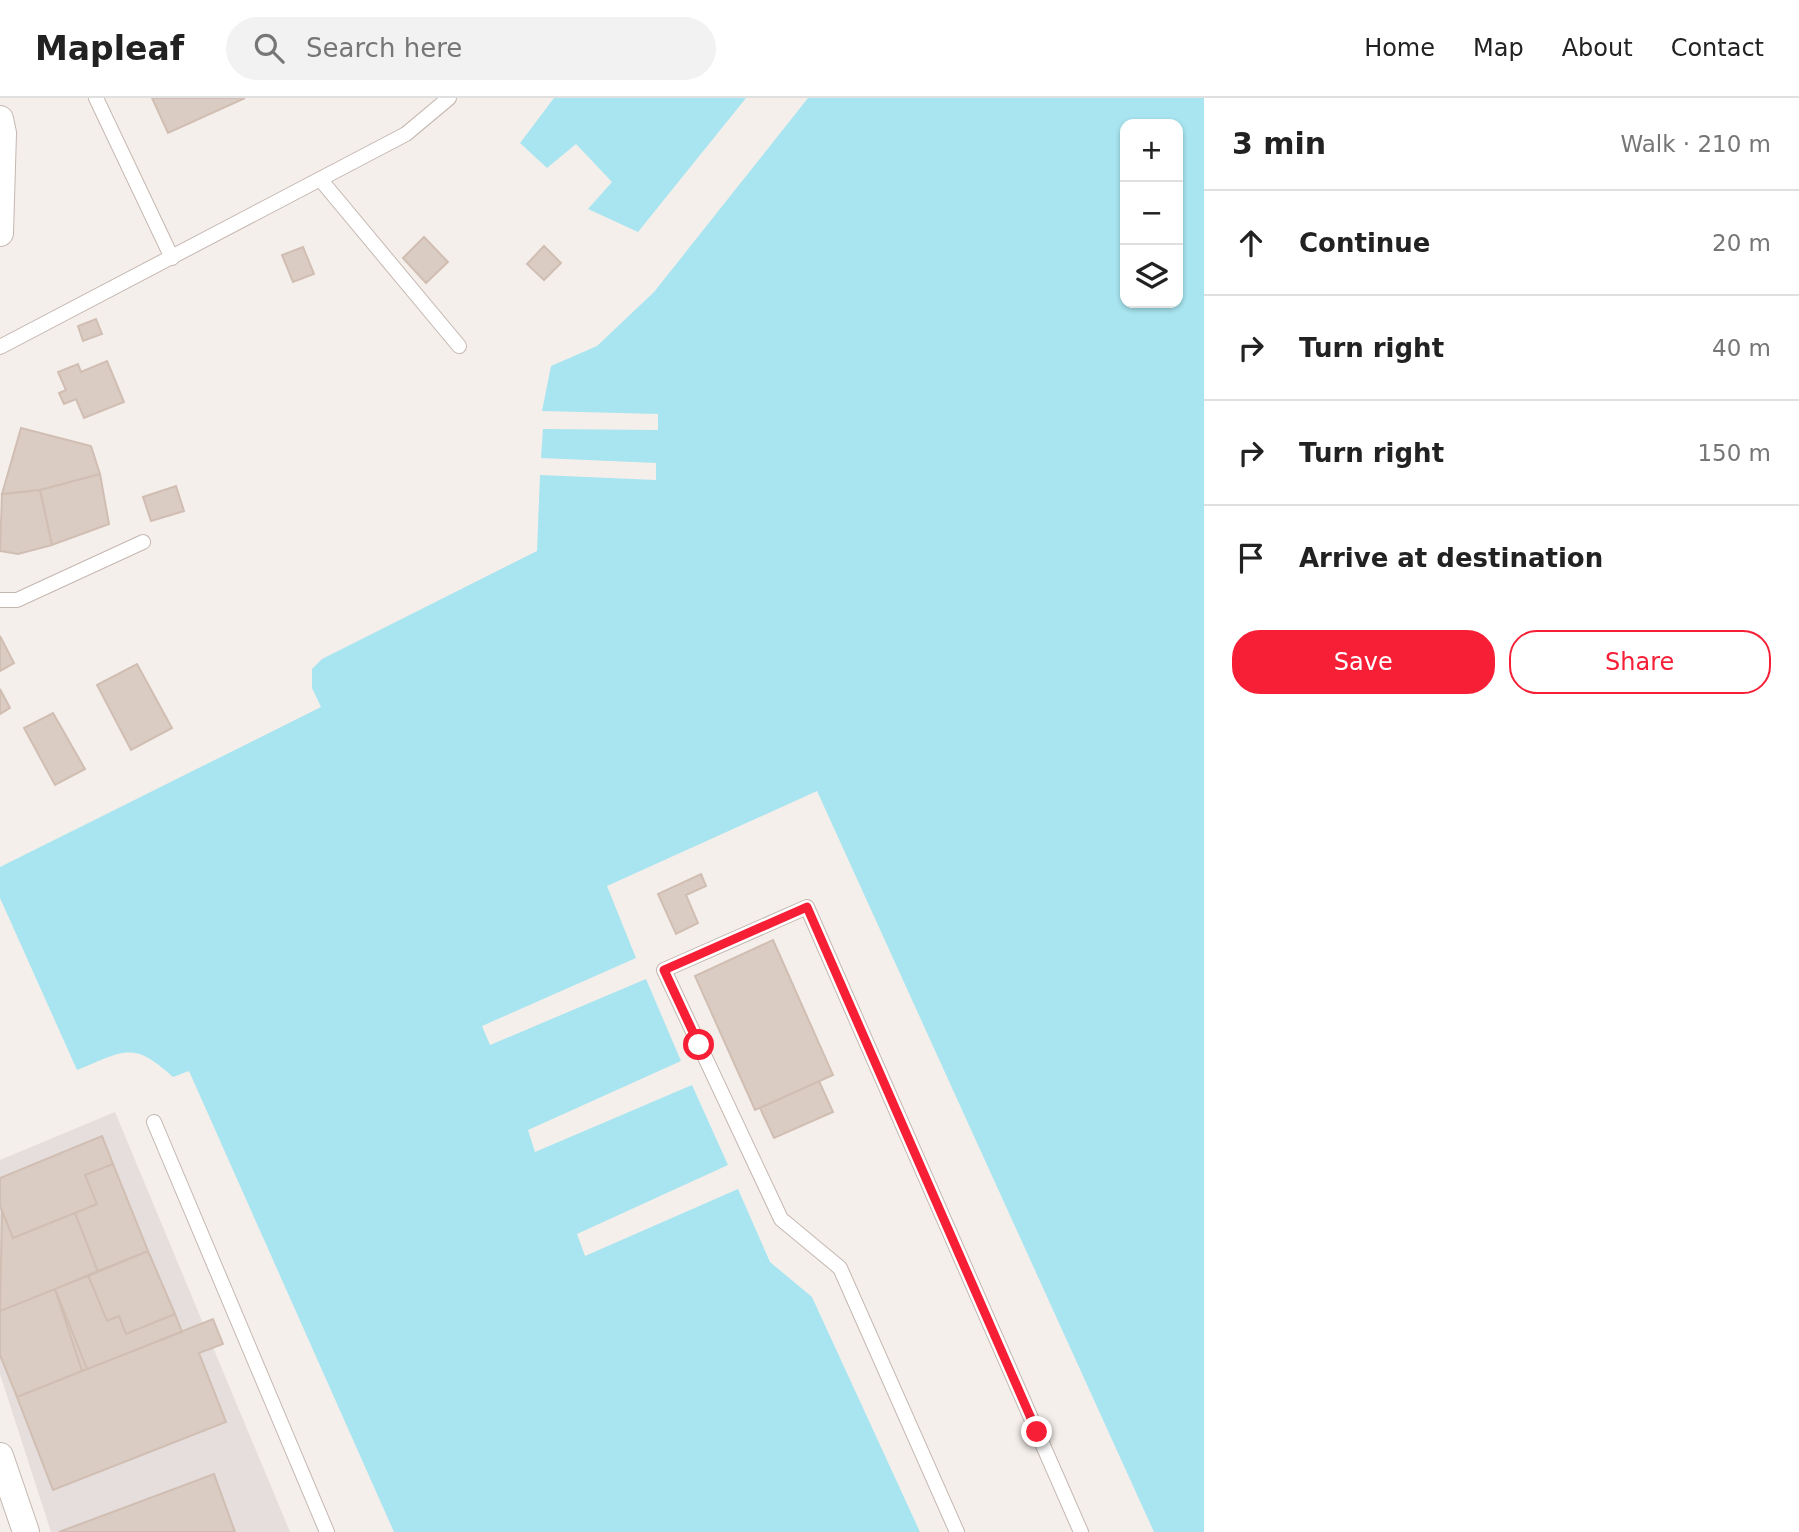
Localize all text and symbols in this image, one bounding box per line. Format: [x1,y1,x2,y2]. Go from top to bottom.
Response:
search box [226,17,716,80]
text: Mapleaf [35,29,184,68]
icon: search [250,29,288,67]
text: Search here [306,33,462,63]
text: Home [1364,34,1435,62]
text: Map [1473,34,1524,62]
text: About [1562,34,1633,62]
text: Contact [1671,34,1764,62]
map controls [1120,119,1183,308]
button: + [1120,119,1183,182]
text: 3 min [1232,126,1326,161]
text: Walk · 210 m [1620,131,1771,157]
button: − [1120,182,1183,245]
icon: ahead [1232,224,1270,262]
text: Continue [1299,228,1430,258]
text: 20 m [1712,230,1771,256]
button: layers [1120,245,1183,308]
icon: right [1232,329,1270,367]
text: Turn right [1299,333,1444,363]
text: 40 m [1712,335,1771,361]
icon: right [1232,434,1270,472]
text: Turn right [1299,438,1444,468]
text: 150 m [1697,440,1771,466]
icon: arrive [1232,539,1270,577]
text: Arrive at destination [1299,543,1603,573]
button: Save [1232,630,1495,694]
button: Share [1509,630,1771,694]
route start [683,1029,714,1060]
route end [1021,1416,1052,1447]

